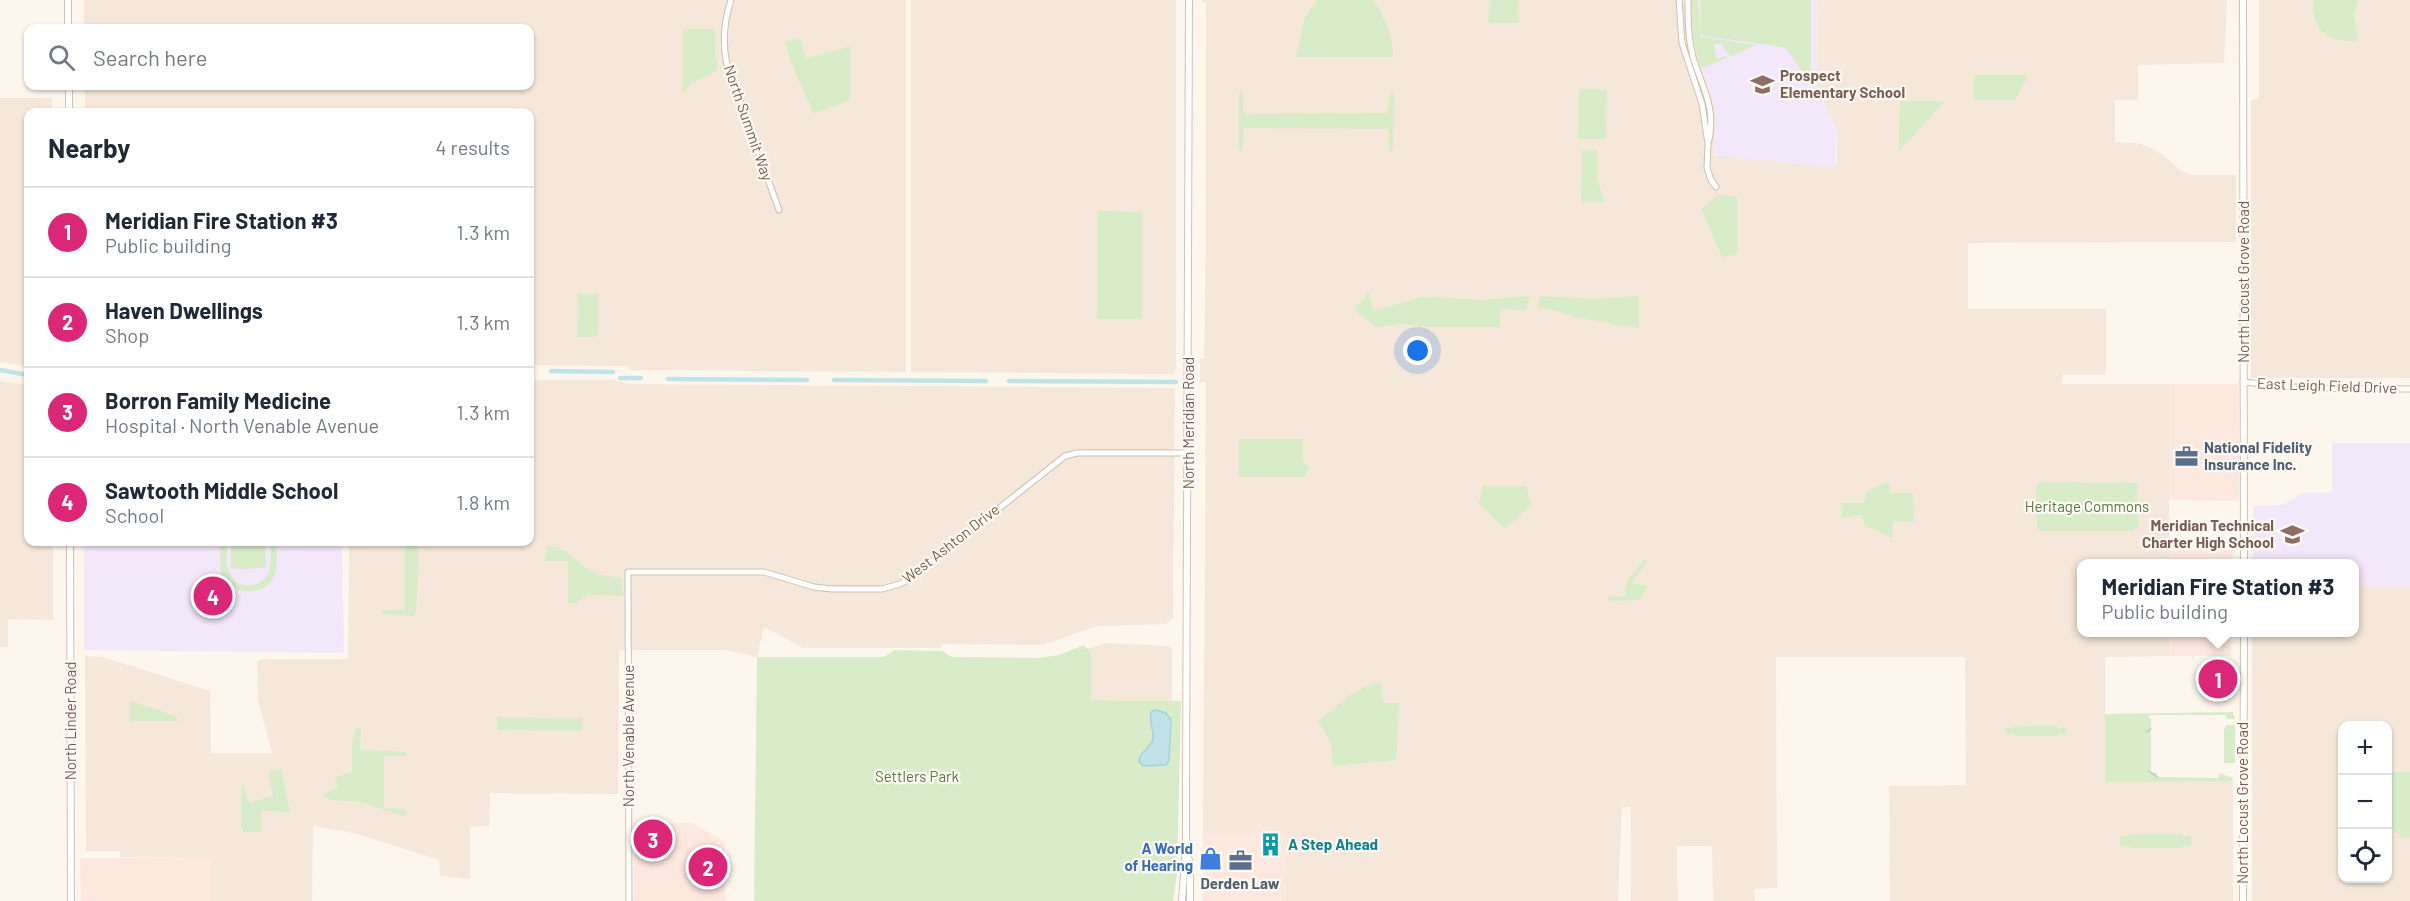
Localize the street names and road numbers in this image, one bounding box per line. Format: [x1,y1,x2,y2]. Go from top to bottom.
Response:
street label: North Summit Way [721,62,777,183]
street label: North Locust Grove Road [2234,201,2252,363]
street label: North Meridian Road [1179,357,1197,489]
street label: East Leigh Field Drive [2257,374,2397,396]
street label: West Ashton Drive [898,500,1003,587]
street label: North Linder Road [61,662,79,780]
street label: North Venable Avenue [619,665,637,807]
street label: North Locust Grove Road [2233,722,2251,884]

